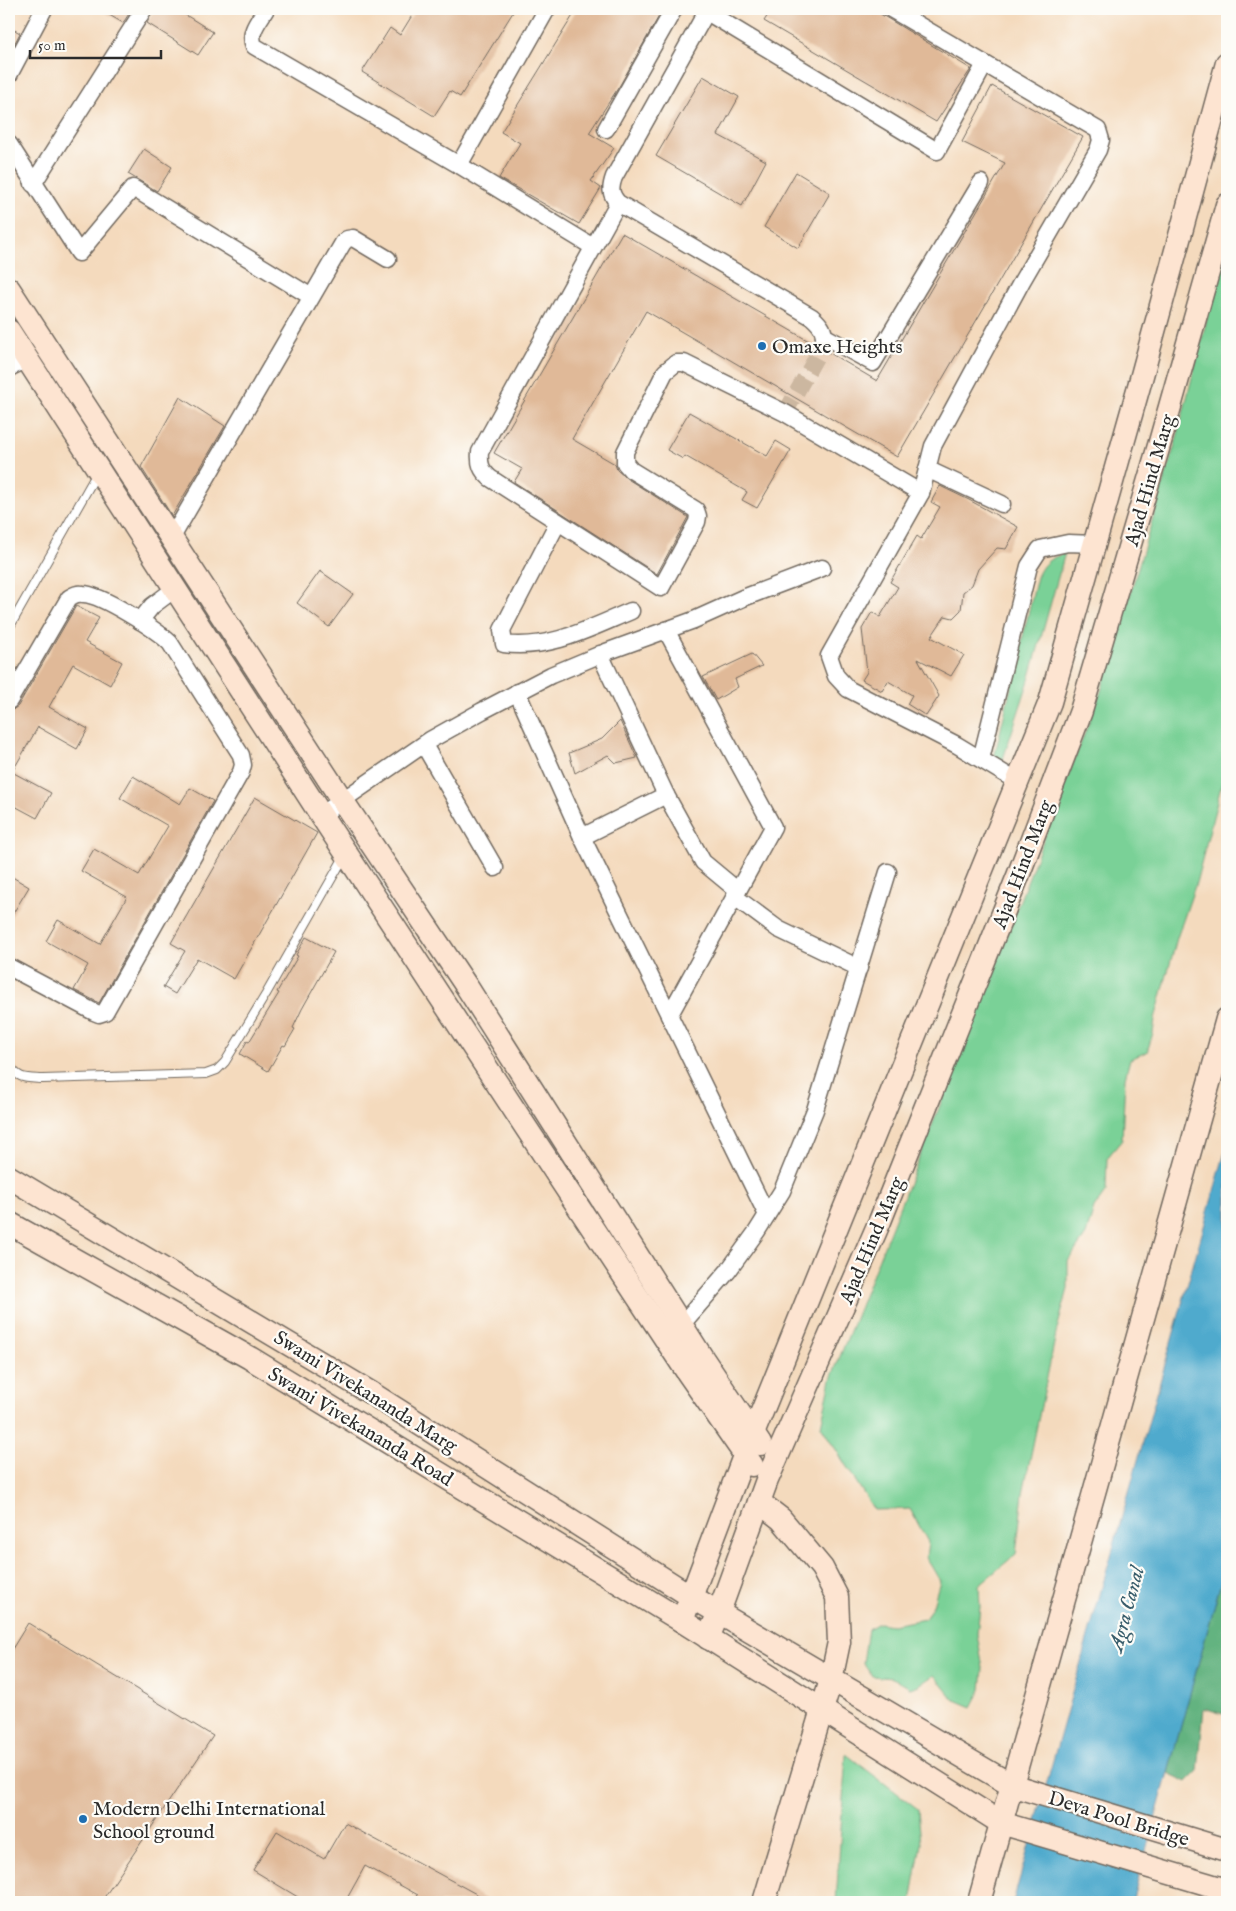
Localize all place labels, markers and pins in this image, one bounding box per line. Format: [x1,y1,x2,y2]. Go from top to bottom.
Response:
place label: Omaxe Heights [772,335,903,360]
marker: Omaxe Heights [756,340,768,352]
place label: Modern Delhi International School ground [93,1797,326,1845]
marker: Modern Delhi International School ground [77,1813,89,1825]

